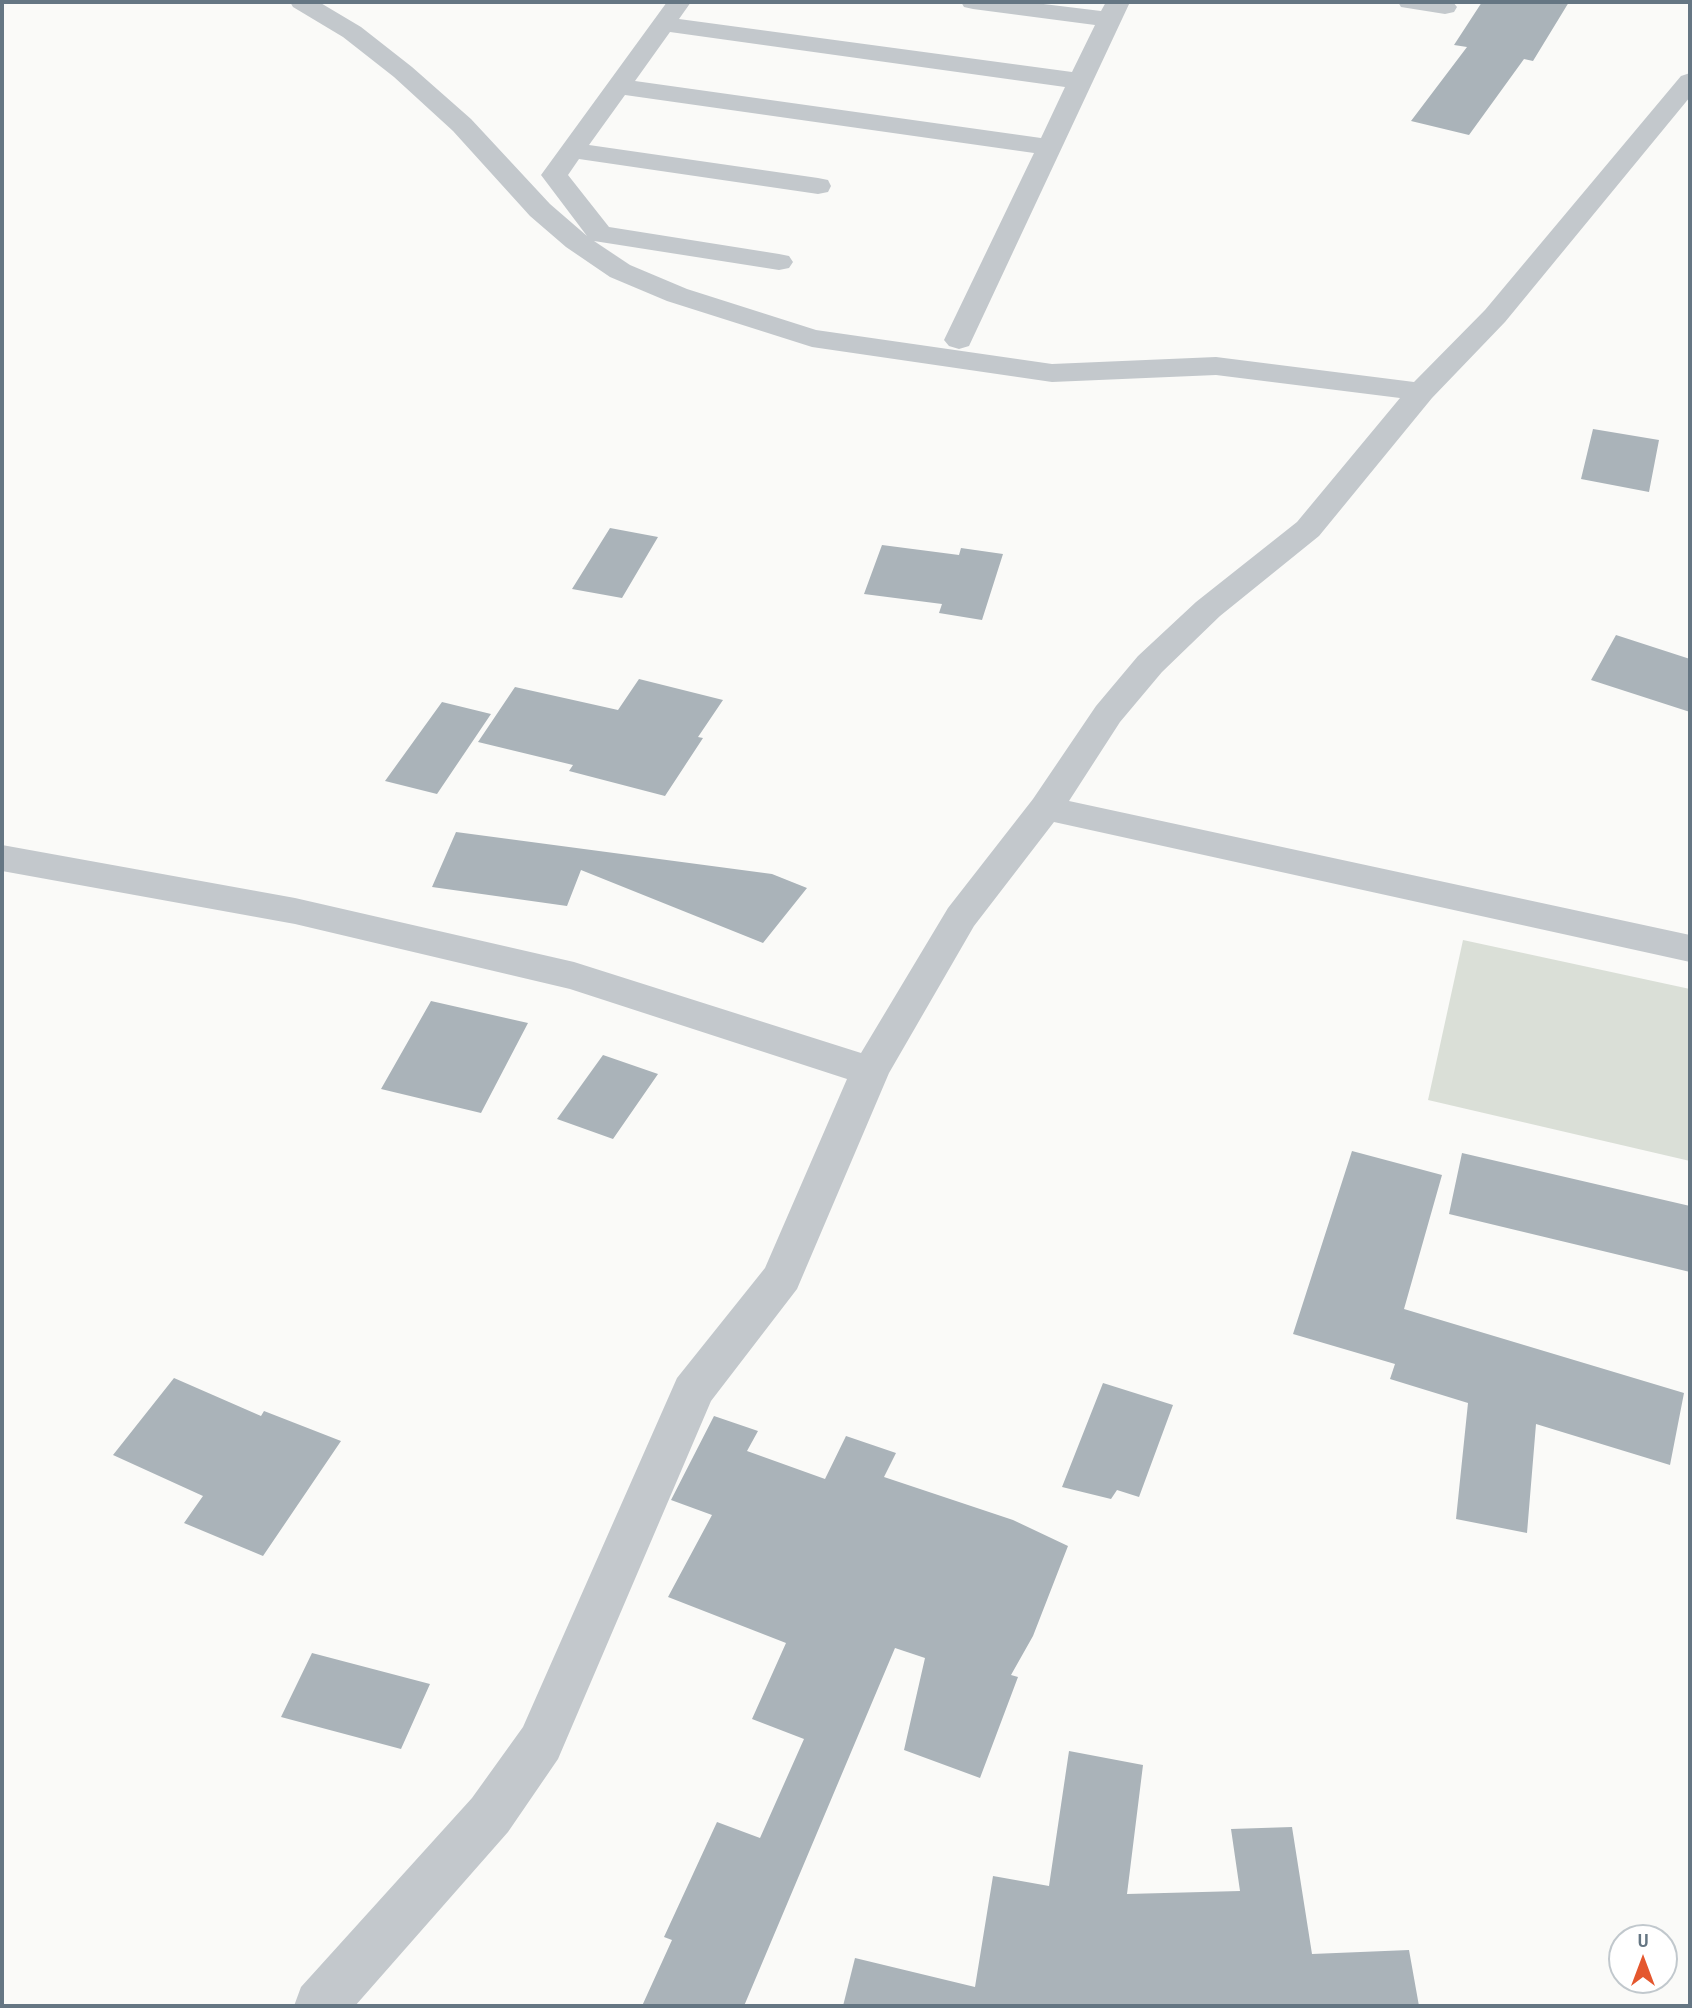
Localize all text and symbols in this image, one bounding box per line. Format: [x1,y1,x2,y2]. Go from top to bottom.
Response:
north arrow [1608,1924,1678,1994]
text: U [1637,1927,1649,1953]

